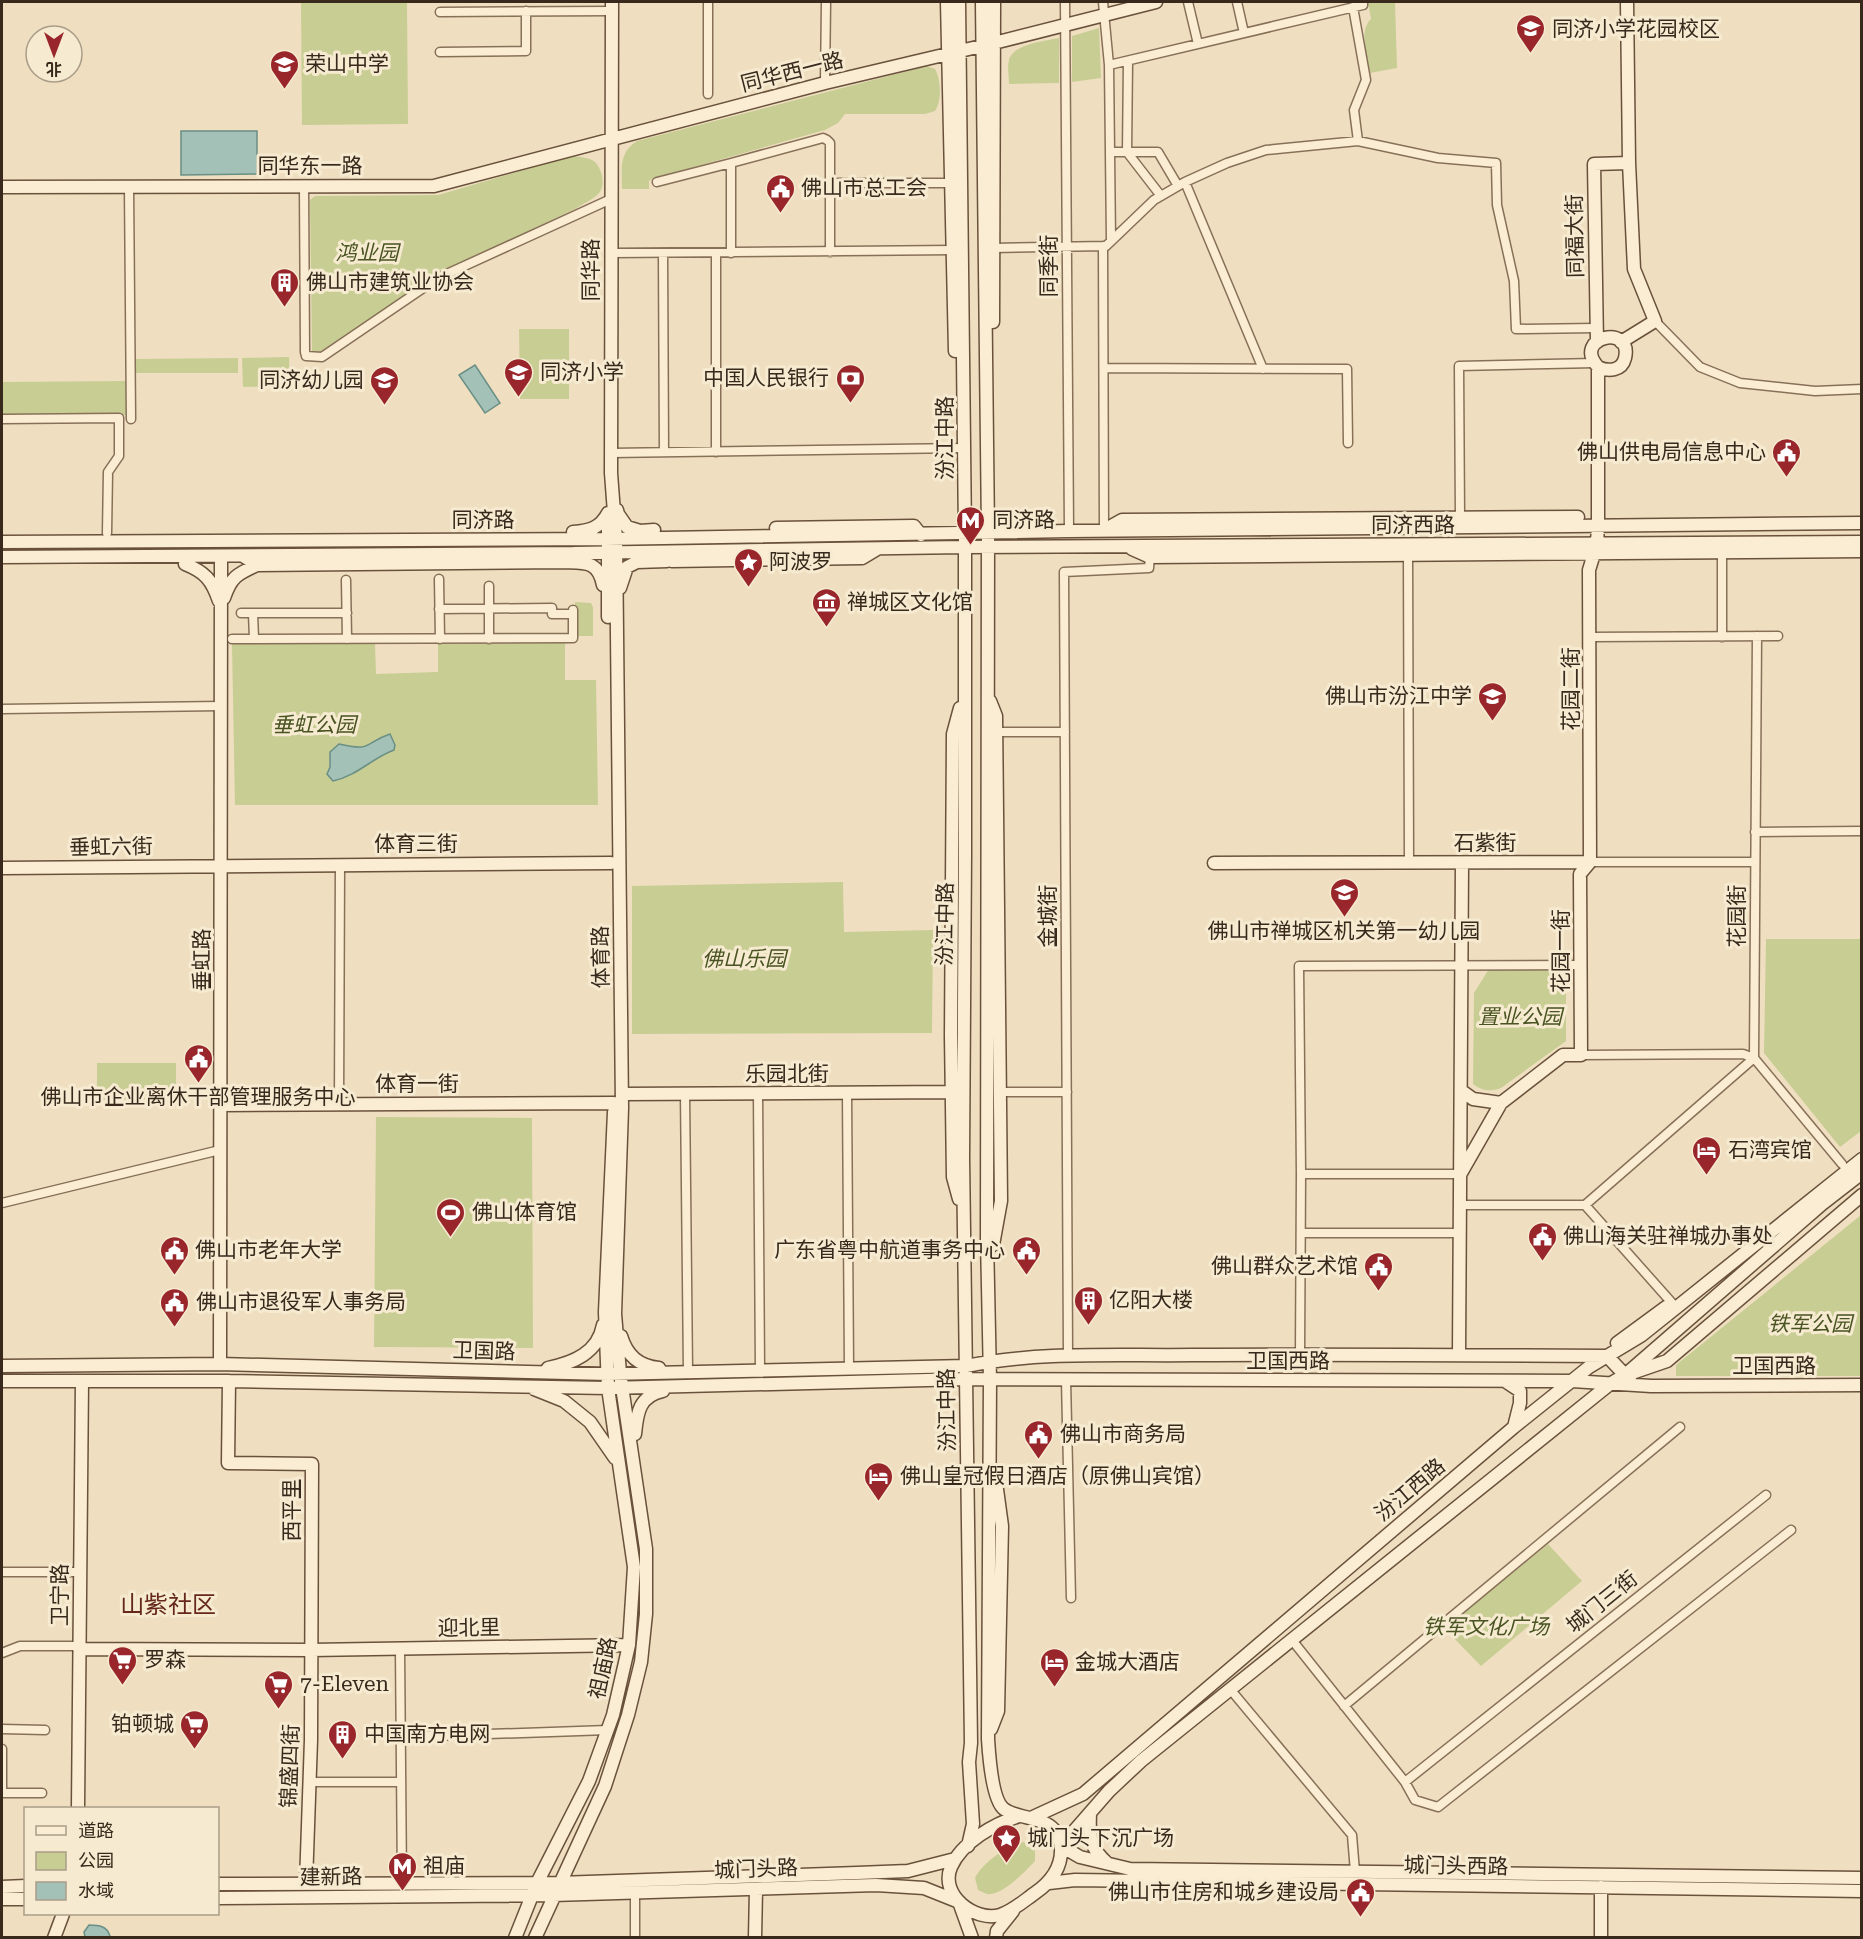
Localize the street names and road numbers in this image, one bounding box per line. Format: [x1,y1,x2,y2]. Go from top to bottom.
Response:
street label: 同华西一路 [738,48,846,96]
street label: 同华东一路 [258,154,363,178]
street label: 同福大街 [1562,194,1588,278]
street label: 同季街 [1037,235,1061,298]
street label: 同华路 [579,239,603,302]
street label: 汾江中路 [933,396,957,480]
street label: 同济路 [452,508,515,532]
street label: 同济西路 [1371,513,1455,537]
street label: 花园二街 [1559,647,1583,731]
street label: 石紫街 [1454,831,1517,855]
street label: 体育三街 [374,832,458,856]
street label: 垂虹六街 [69,834,153,860]
street label: 汾江中路 [932,882,958,966]
street label: 金城街 [1036,885,1060,948]
street label: 花园街 [1725,885,1749,948]
street label: 花园一街 [1549,909,1573,993]
street label: 体育路 [588,925,614,989]
street label: 垂虹路 [190,929,214,992]
street label: 乐园北街 [745,1062,829,1086]
street label: 体育一街 [375,1072,459,1096]
street label: 卫国路 [452,1338,516,1364]
street label: 卫国西路 [1246,1349,1330,1373]
street label: 卫国西路 [1732,1354,1816,1378]
street label: 汾江中路 [934,1368,960,1452]
street label: 汾江西路 [1370,1454,1450,1526]
street label: 西平里 [280,1479,304,1542]
street label: 卫宁路 [48,1564,72,1627]
street label: 城门三街 [1562,1566,1642,1638]
street label: 迎北里 [437,1615,501,1641]
street label: 祖庙路 [585,1635,621,1701]
street label: 锦盛四街 [277,1724,303,1808]
street label: 城门头西路 [1403,1853,1509,1879]
street label: 城门头路 [714,1856,798,1882]
street label: 建新路 [299,1864,363,1890]

